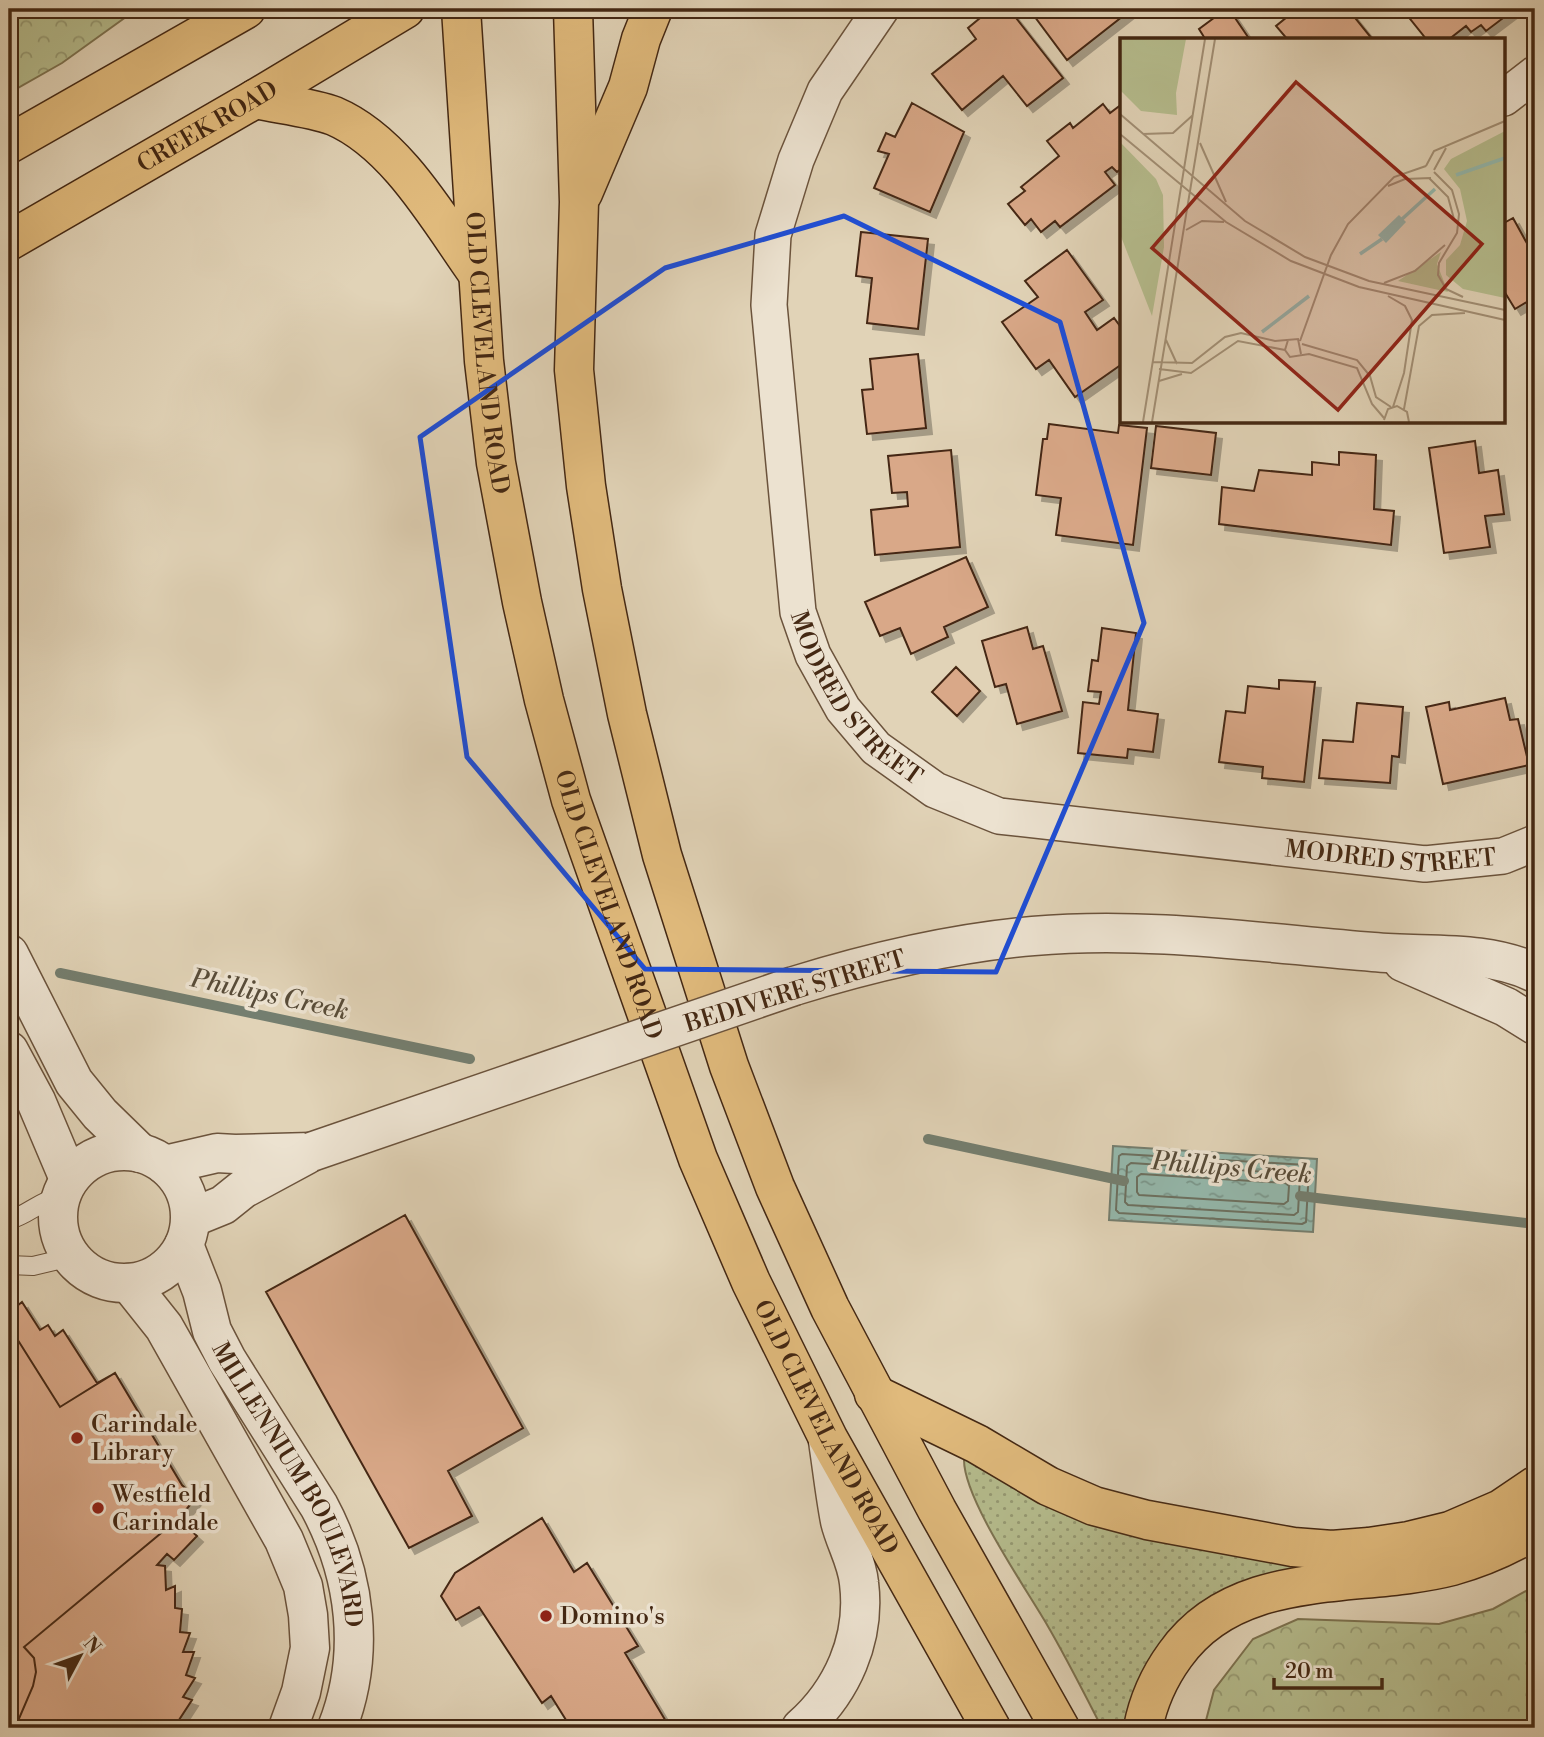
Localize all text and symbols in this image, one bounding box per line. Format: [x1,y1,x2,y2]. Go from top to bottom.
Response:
inset map [1120,38,1506,424]
street label: CREEK ROAD [132,75,284,180]
street label: OLD CLEVELAND ROAD [458,211,516,497]
street label: MODRED STREET [783,607,928,792]
street label: OLD CLEVELAND ROAD [548,767,669,1044]
street label: MODRED STREET [1283,834,1498,880]
street label: BEDIVERE STREET [680,944,910,1040]
water label: Phillips Creek [187,962,352,1027]
water label: Phillips Creek [1150,1145,1313,1191]
street label: OLD CLEVELAND ROAD [746,1295,904,1560]
street label: MILLENNIUM BOULEVARD [204,1337,368,1629]
place label: Carindale Library [91,1410,198,1468]
marker: Carindale Library [69,1430,85,1446]
place label: Westfield Carindale [111,1480,219,1538]
marker: Westfield Carindale [90,1500,106,1516]
place label: Domino's [560,1602,665,1632]
marker: Domino's [538,1608,554,1624]
north arrow [46,1622,116,1692]
text: N [78,1632,106,1659]
scale bar [1274,1646,1383,1690]
text: 20 m [1285,1659,1334,1685]

